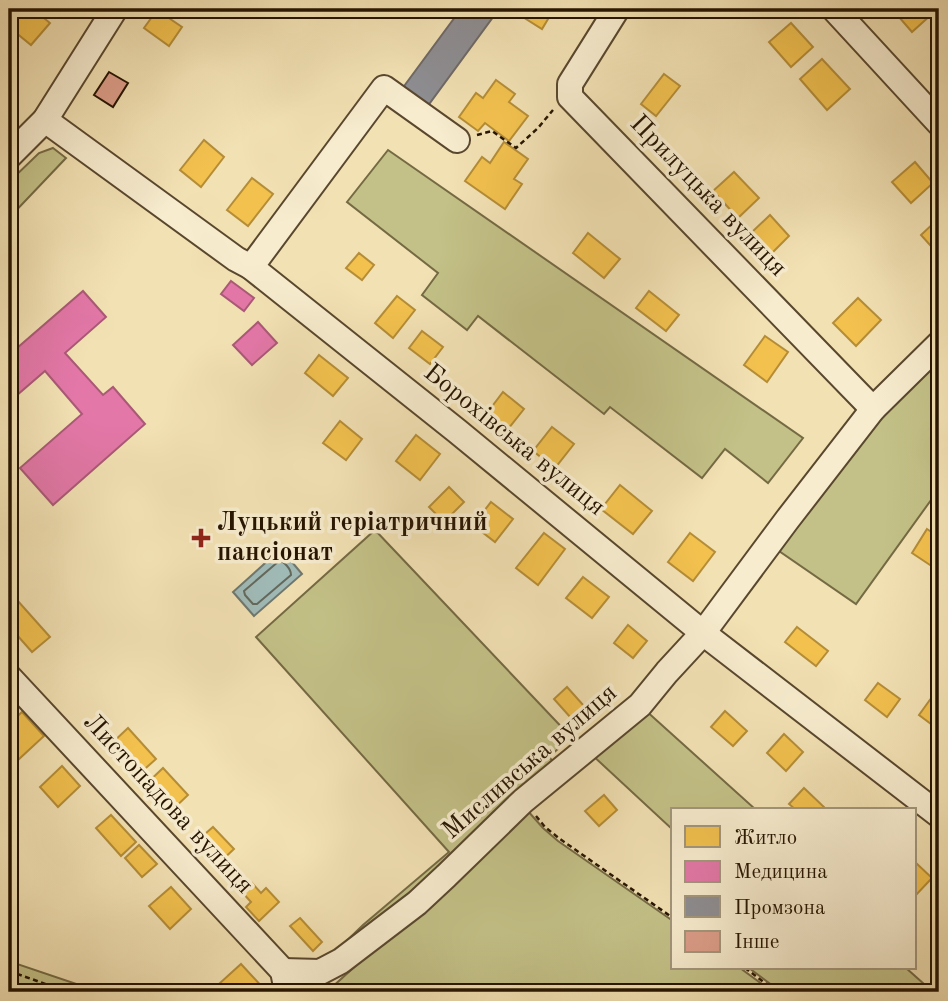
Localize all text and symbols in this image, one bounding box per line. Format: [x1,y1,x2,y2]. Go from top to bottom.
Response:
street label: Прилуцька вулиця [625,110,791,282]
street label: Борохівська вулиця [418,359,610,521]
place label: Луцький геріатричний пансіонат [217,510,488,566]
marker: Луцький геріатричний пансіонат [191,528,211,548]
street label: Мисливська вулиця [438,679,622,845]
street label: Листопадова вулиця [78,709,258,899]
legend [671,808,916,970]
text: Житло [734,828,797,849]
text: Медицина [734,862,828,883]
text: Промзона [734,898,825,919]
text: Інше [734,932,779,953]

